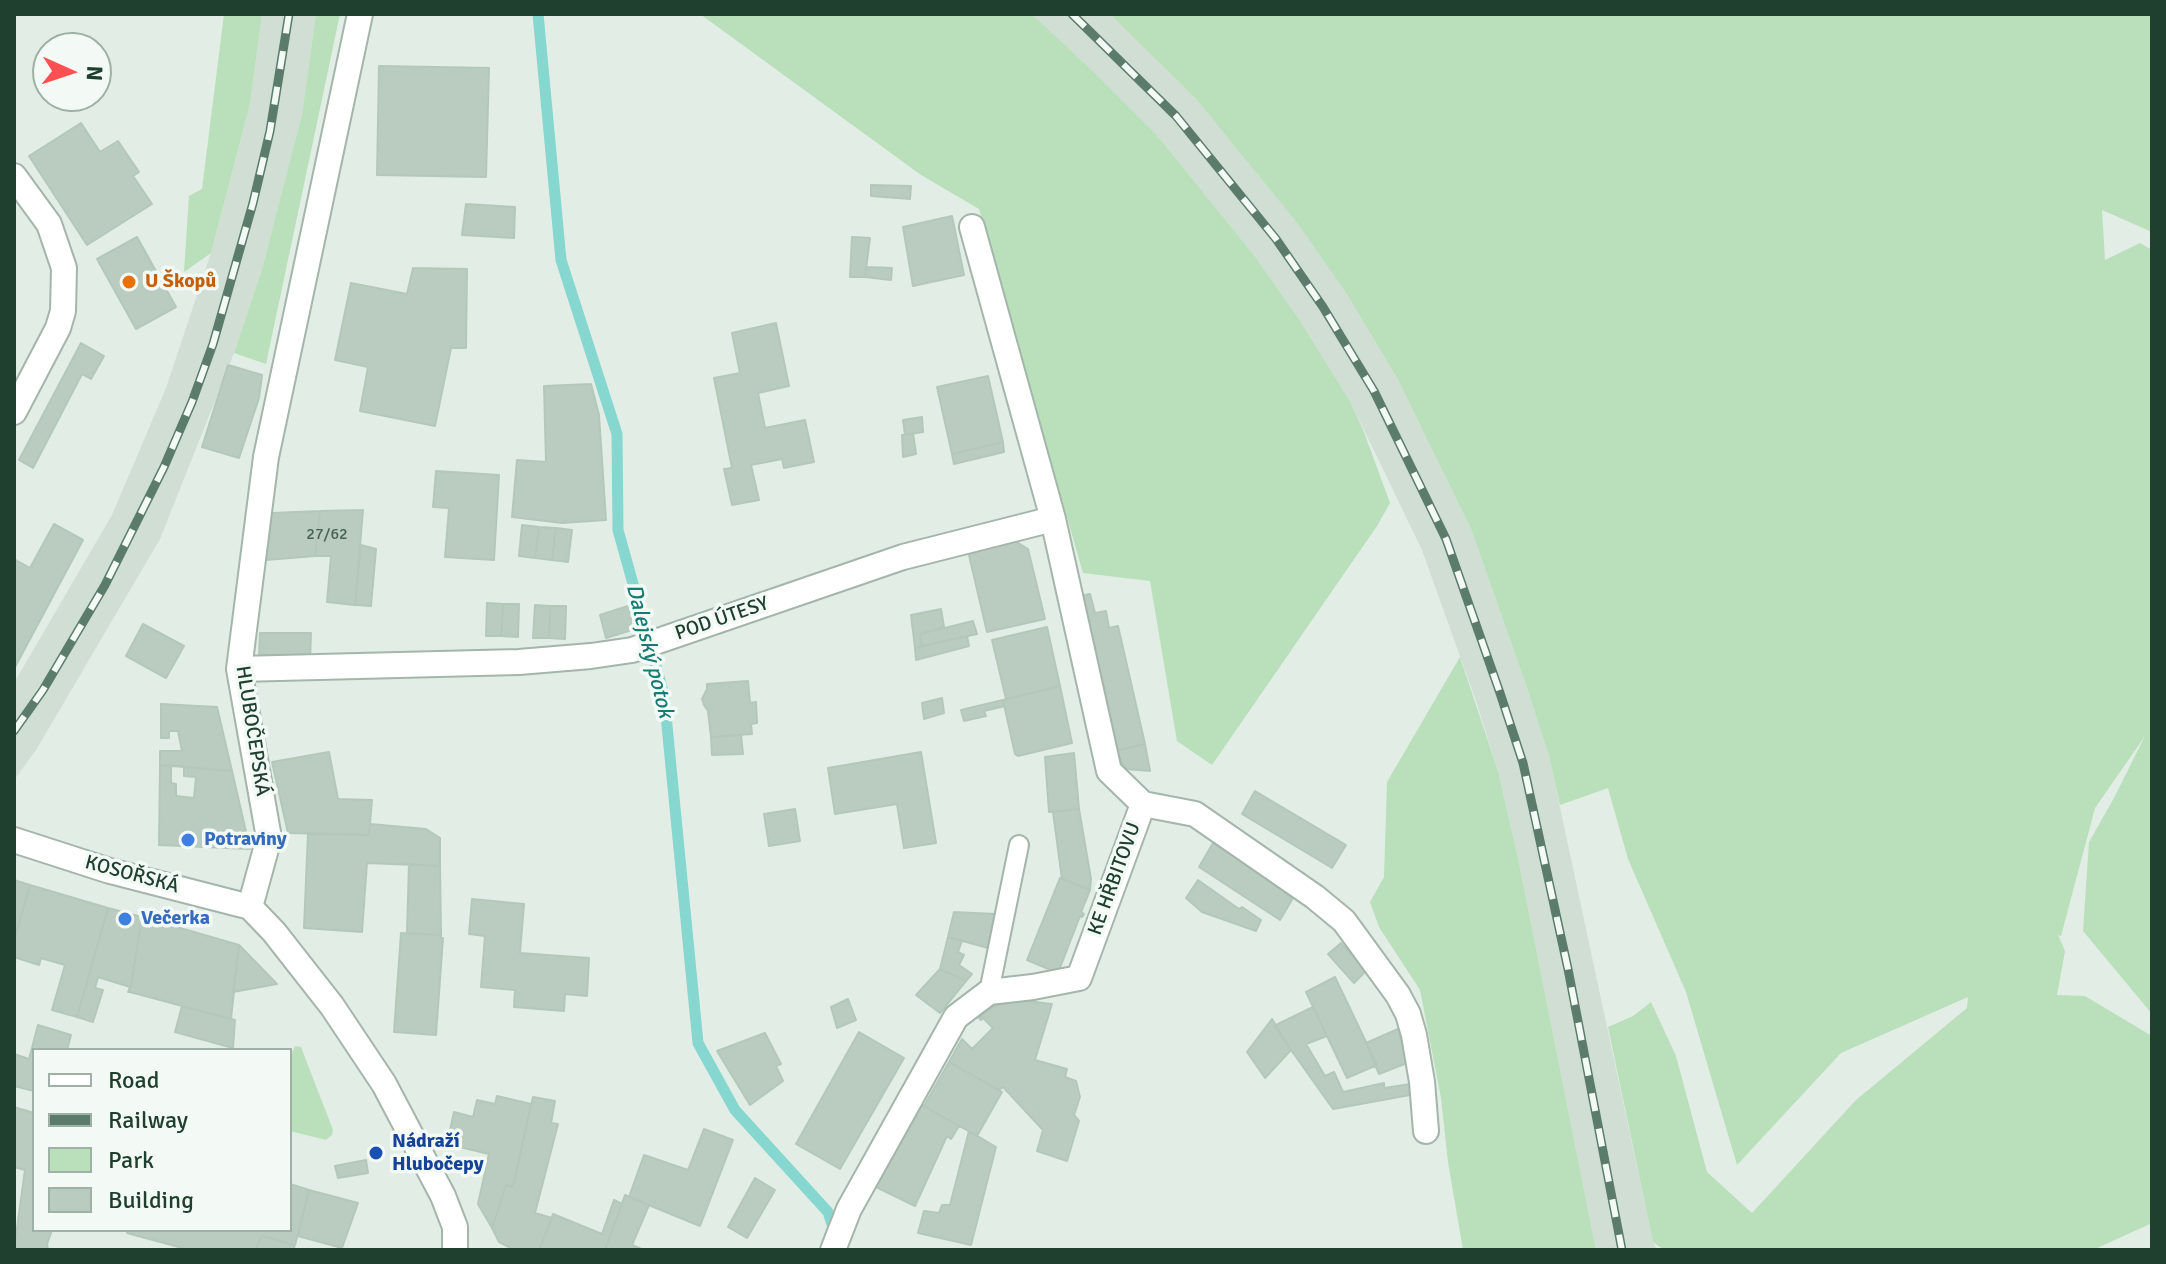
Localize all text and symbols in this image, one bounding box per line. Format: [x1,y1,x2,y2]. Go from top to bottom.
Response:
north arrow [32,32,112,112]
text: N [81,65,108,82]
place label: U Škopů [145,270,216,294]
marker: U Škopů [120,273,138,291]
house number: 27/62 [306,525,348,545]
water label: Dalejský potok [620,581,678,721]
street label: POD ÚTESY [672,592,772,646]
street label: HLUBOČEPSKÁ [230,664,274,798]
street label: KE HŘBITOVU [1084,819,1146,939]
place label: Potraviny [204,828,287,852]
marker: Potraviny [179,831,197,849]
street label: KOSOŘSKÁ [82,851,182,899]
place label: Večerka [141,907,210,931]
marker: Večerka [116,910,134,928]
legend [32,1048,292,1232]
text: Road [108,1065,159,1095]
text: Railway [108,1105,188,1135]
place label: Nádraží Hlubočepy [392,1130,484,1177]
marker: Nádraží Hlubočepy [367,1144,385,1162]
text: Park [108,1145,154,1175]
text: Building [108,1185,194,1215]

